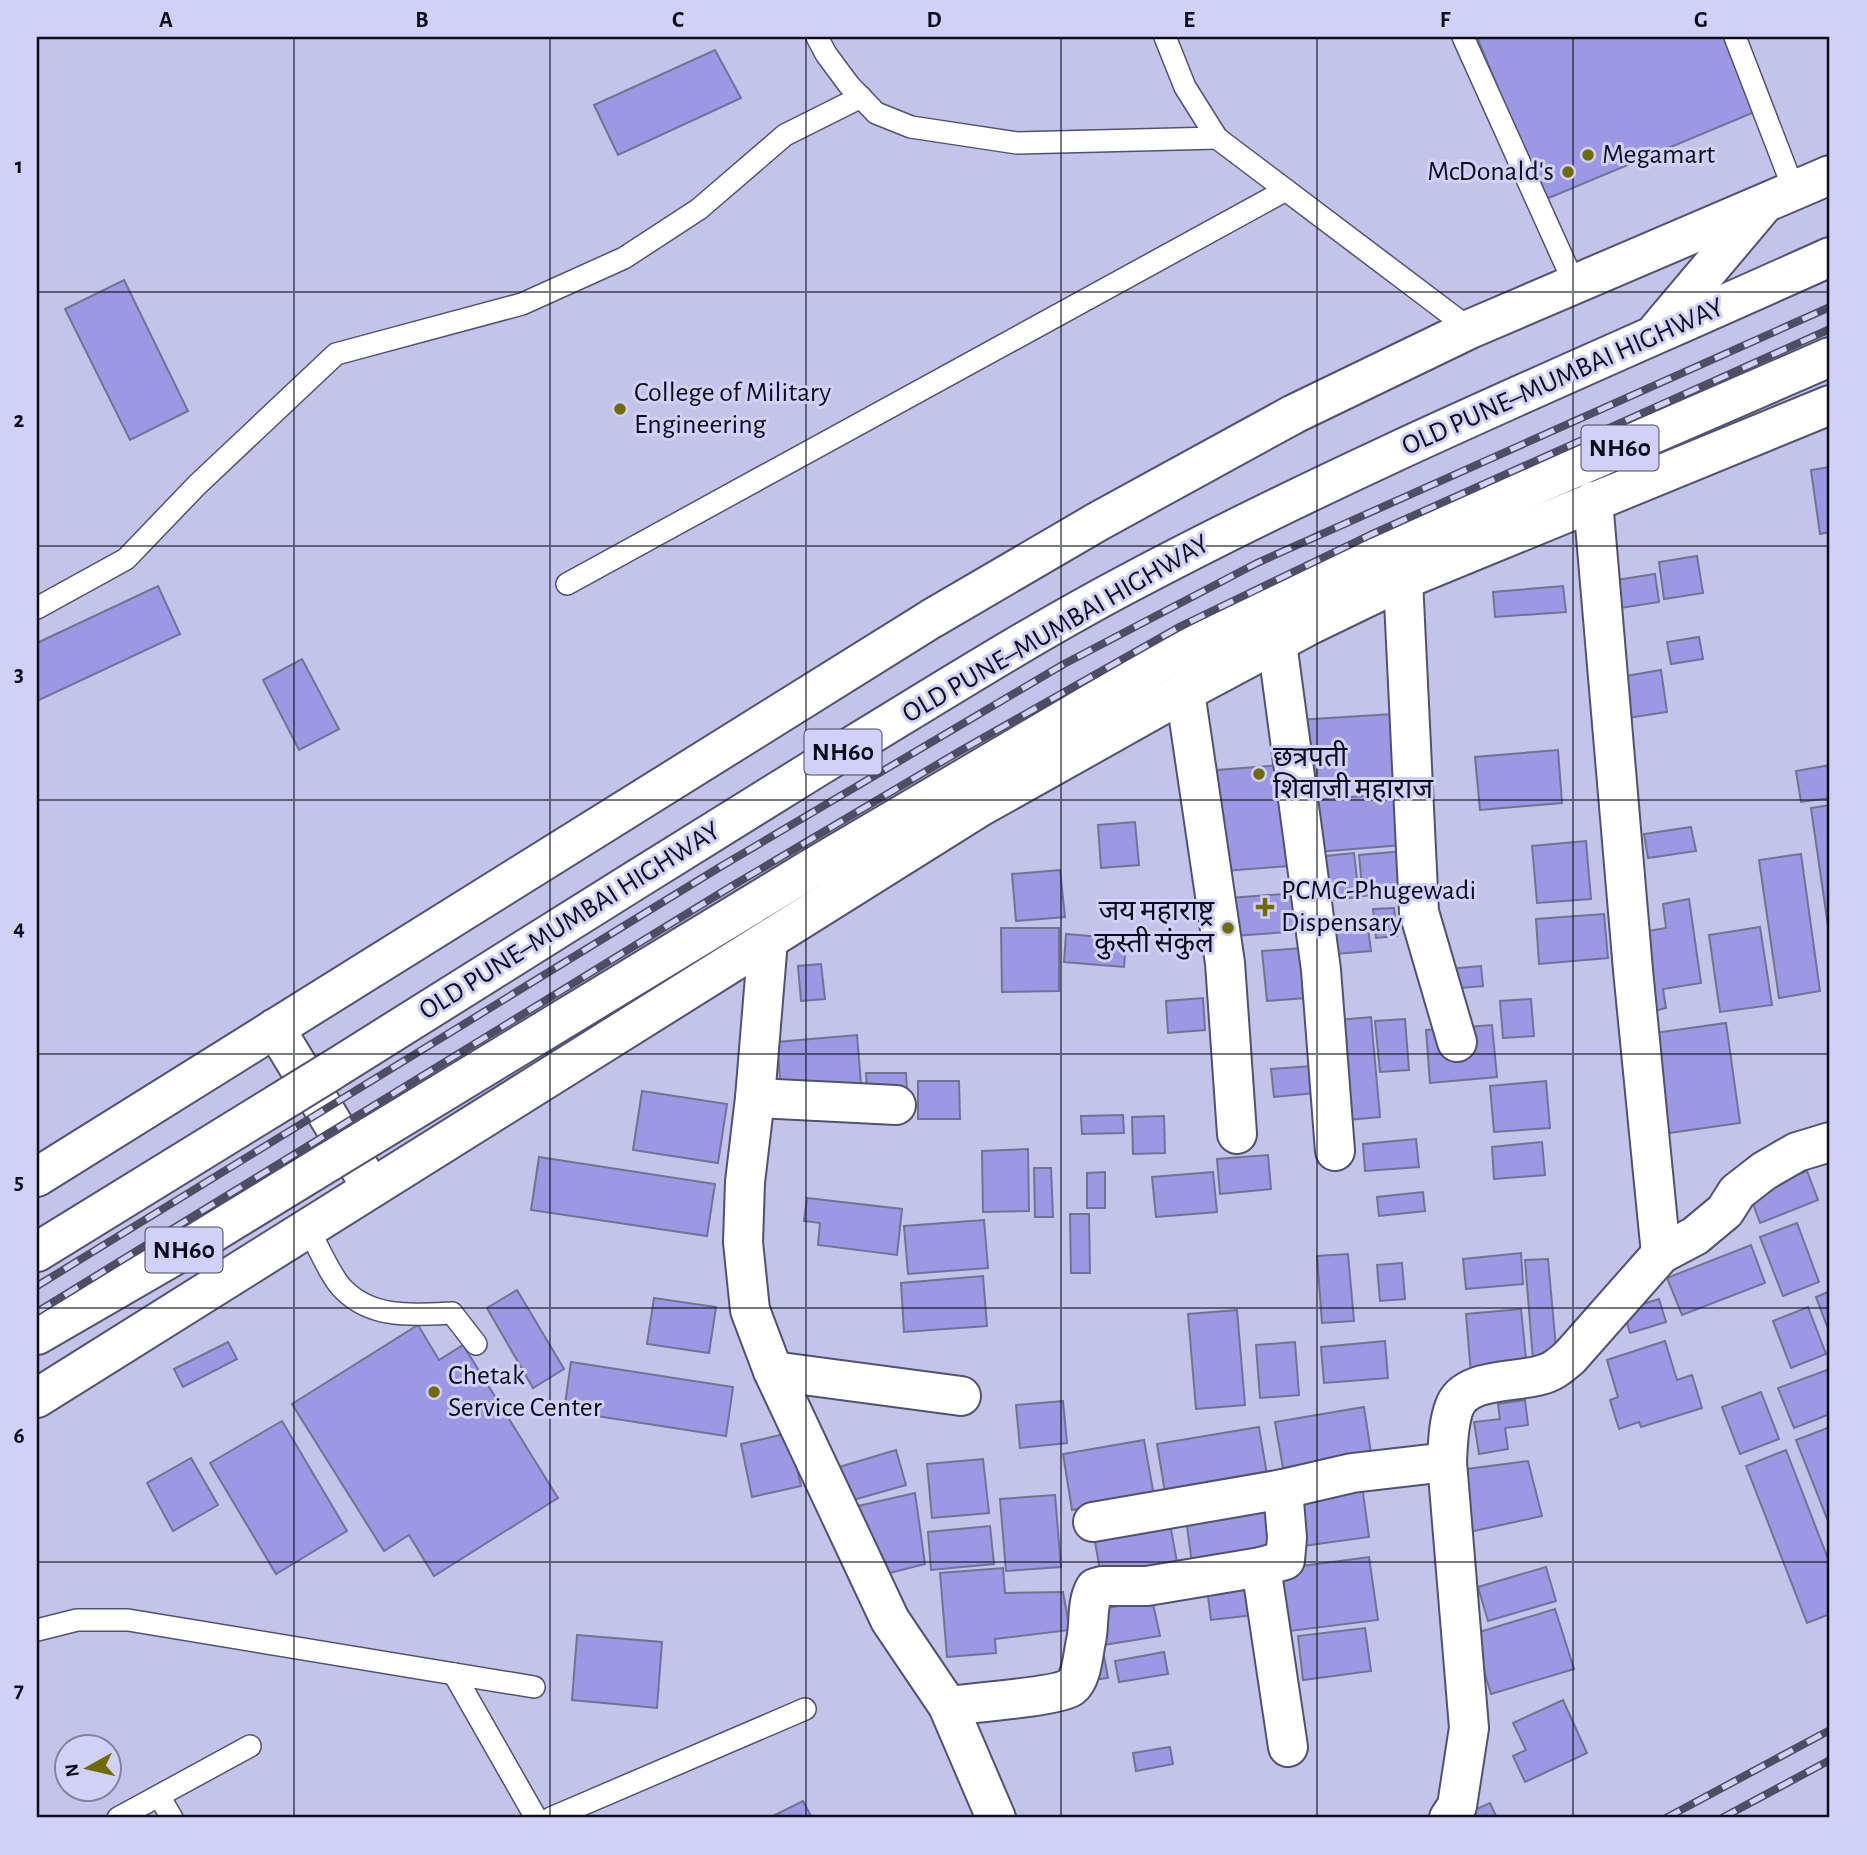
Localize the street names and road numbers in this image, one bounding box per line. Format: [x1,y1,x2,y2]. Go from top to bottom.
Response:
street label: OLD PUNE–MUMBAI HIGHWAY [1398,293,1728,461]
road number: NH60 [1582,426,1658,470]
street label: OLD PUNE–MUMBAI HIGHWAY [898,529,1214,728]
road number: NH60 [804,730,882,774]
street label: OLD PUNE–MUMBAI HIGHWAY [415,816,726,1025]
road number: NH60 [146,1228,222,1273]

